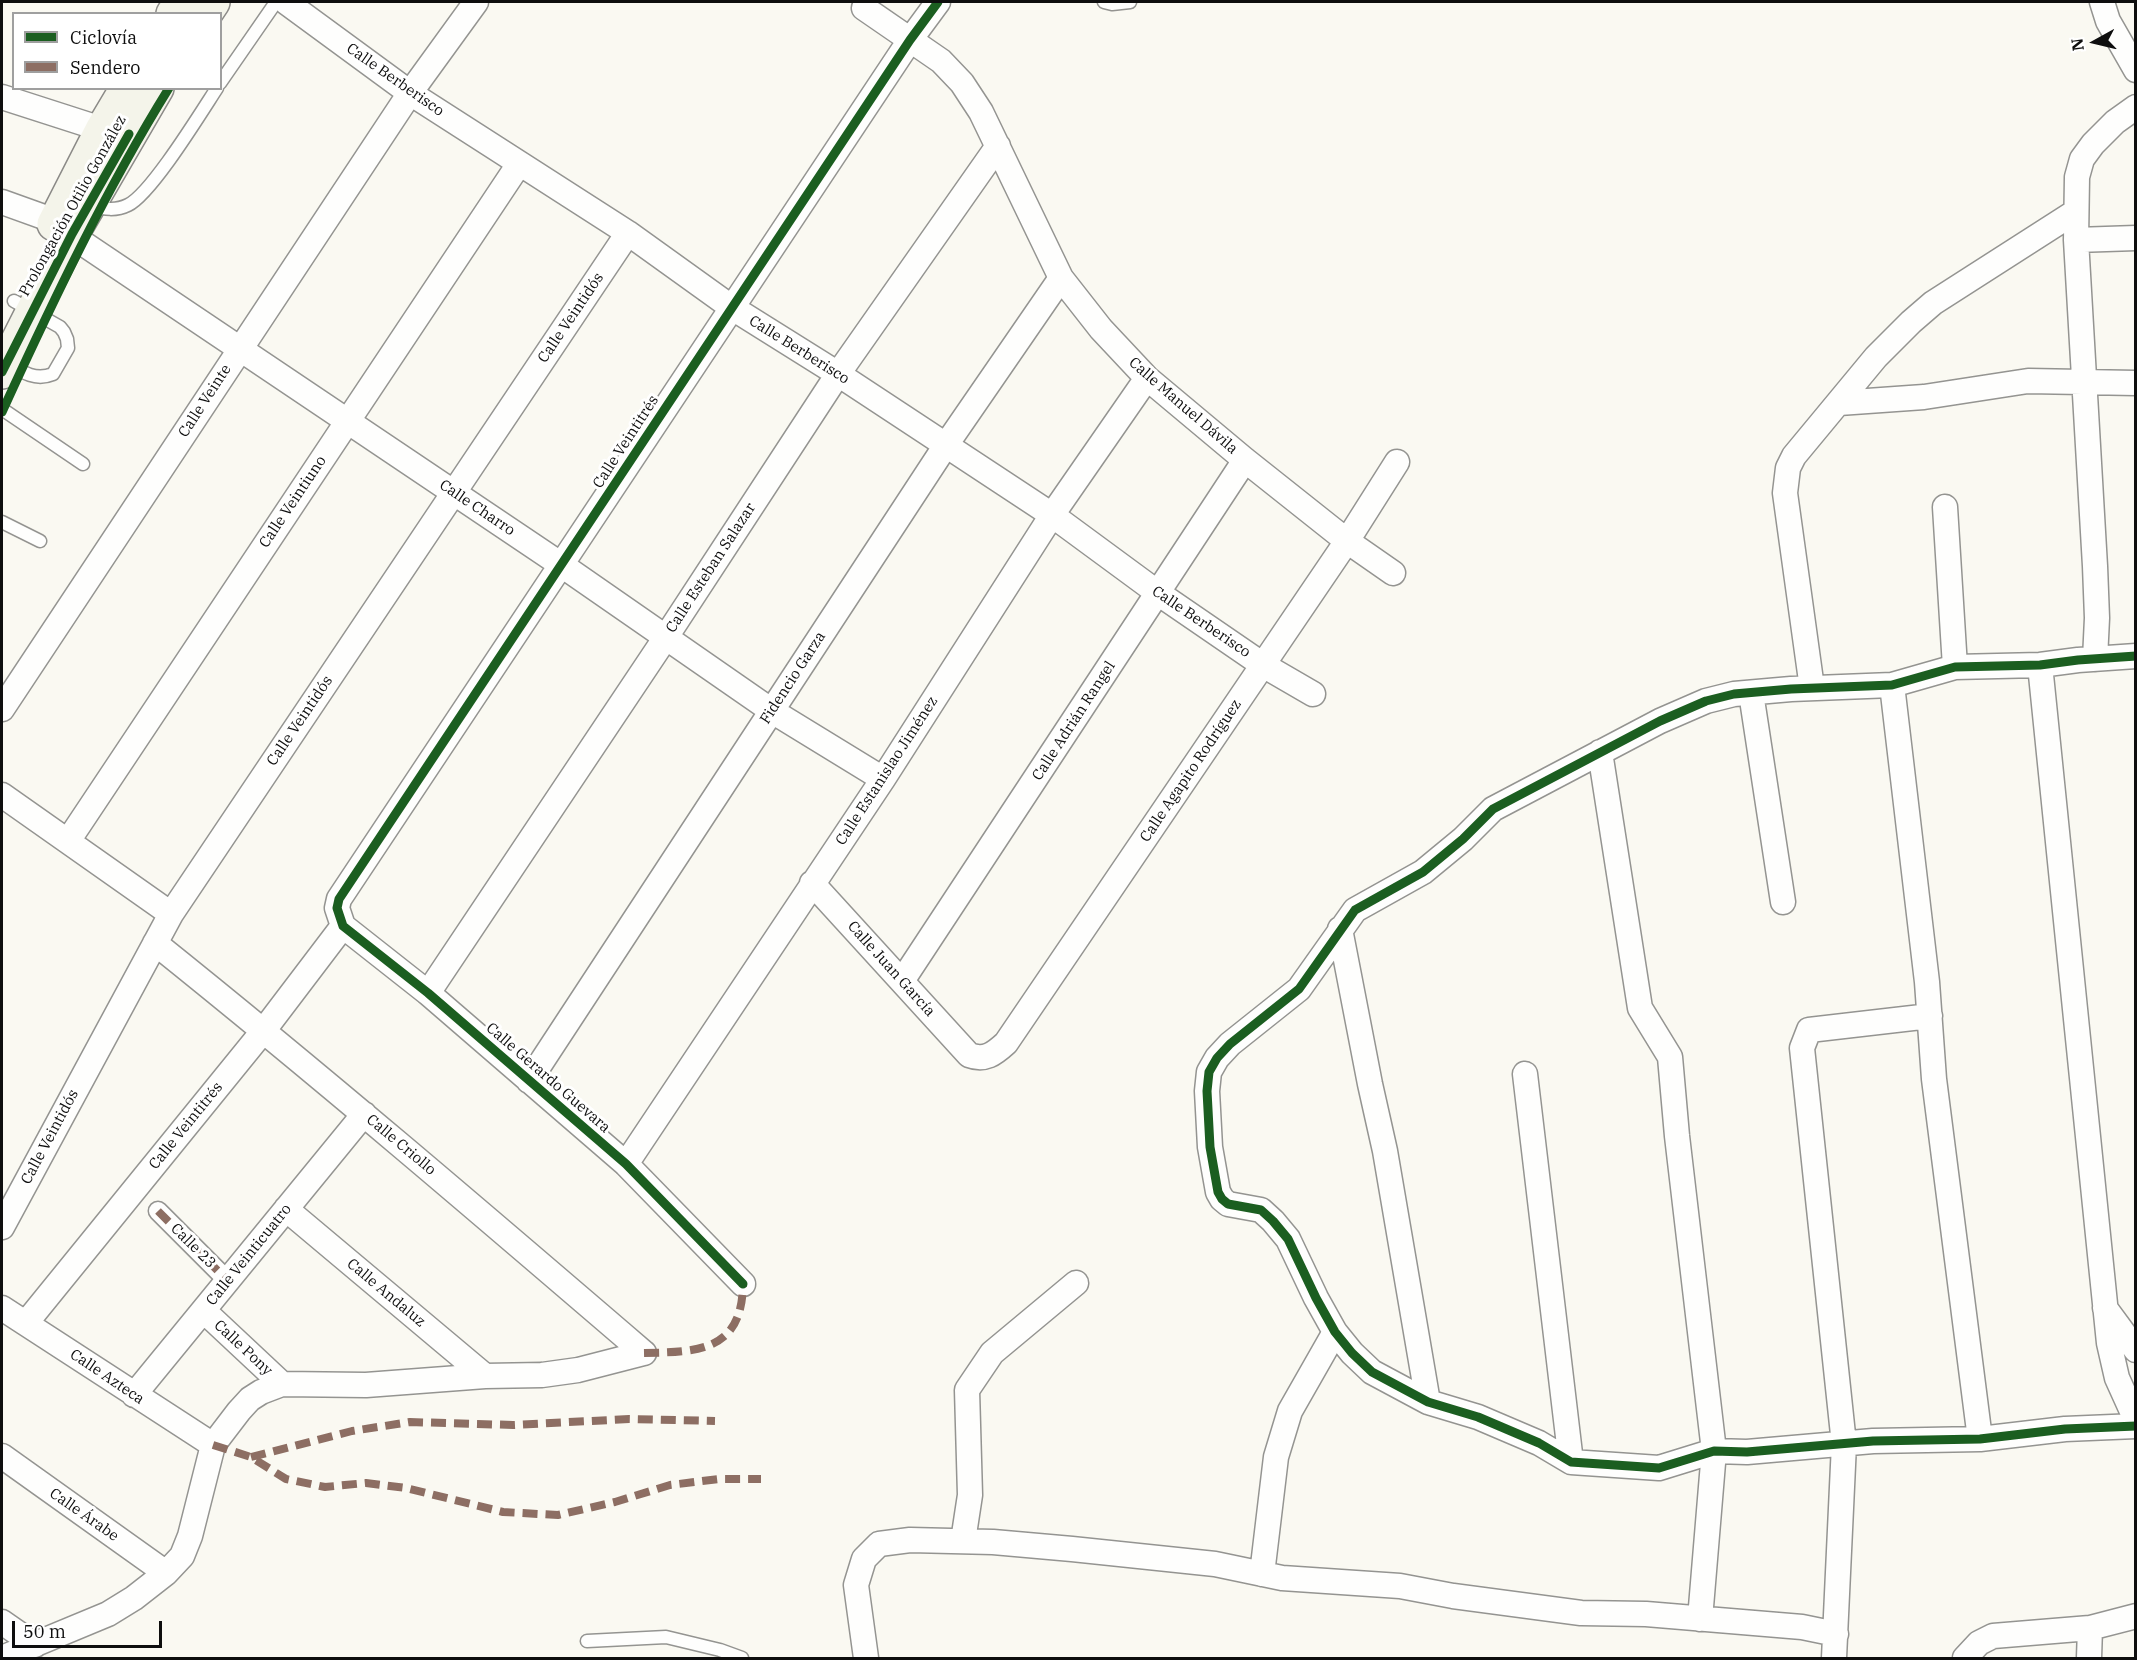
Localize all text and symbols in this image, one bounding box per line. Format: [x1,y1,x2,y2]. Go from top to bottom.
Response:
legend [12,12,222,90]
north arrow [2065,12,2125,72]
text: Ciclovía [70,26,137,49]
text: N [2066,37,2088,52]
street label: Calle Berberisco [343,40,447,120]
text: Sendero [70,56,140,79]
street label: Prolongación Otilio González [16,112,130,300]
street label: Calle Veintidós [534,270,608,366]
street label: Calle Berberisco [745,312,853,388]
street label: Calle Manuel Dávila [1125,354,1241,458]
street label: Calle Veinte [175,361,235,441]
street label: Calle Veintitrés [589,392,663,492]
street label: Calle Veintiuno [256,453,330,551]
street label: Calle Charro [436,476,518,540]
street label: Calle Esteban Salazar [662,500,760,636]
street label: Calle Berberisco [1148,582,1254,662]
street label: Fidencio Garza [756,628,830,728]
street label: Calle Adrián Rangel [1029,658,1119,784]
street label: Calle Veintidós [263,673,337,769]
street label: Calle Estanislao Jiménez [832,693,942,849]
street label: Calle Agapito Rodríguez [1137,696,1245,846]
street label: Calle Juan García [843,918,939,1020]
street label: Calle Gerardo Guevara [482,1019,614,1137]
street label: Calle Veintitrés [145,1079,227,1173]
street label: Calle Veintidós [17,1087,83,1187]
street label: Calle Criollo [363,1111,439,1179]
street label: Calle Veinticuatro [203,1201,295,1309]
street label: Calle 23 [167,1220,219,1272]
street label: Calle Andaluz [343,1255,429,1331]
street label: Calle Pony [210,1316,276,1380]
street label: Calle Azteca [66,1346,148,1408]
street label: Calle Árabe [46,1485,122,1545]
scale bar [15,1609,165,1647]
text: 50 m [23,1620,66,1643]

